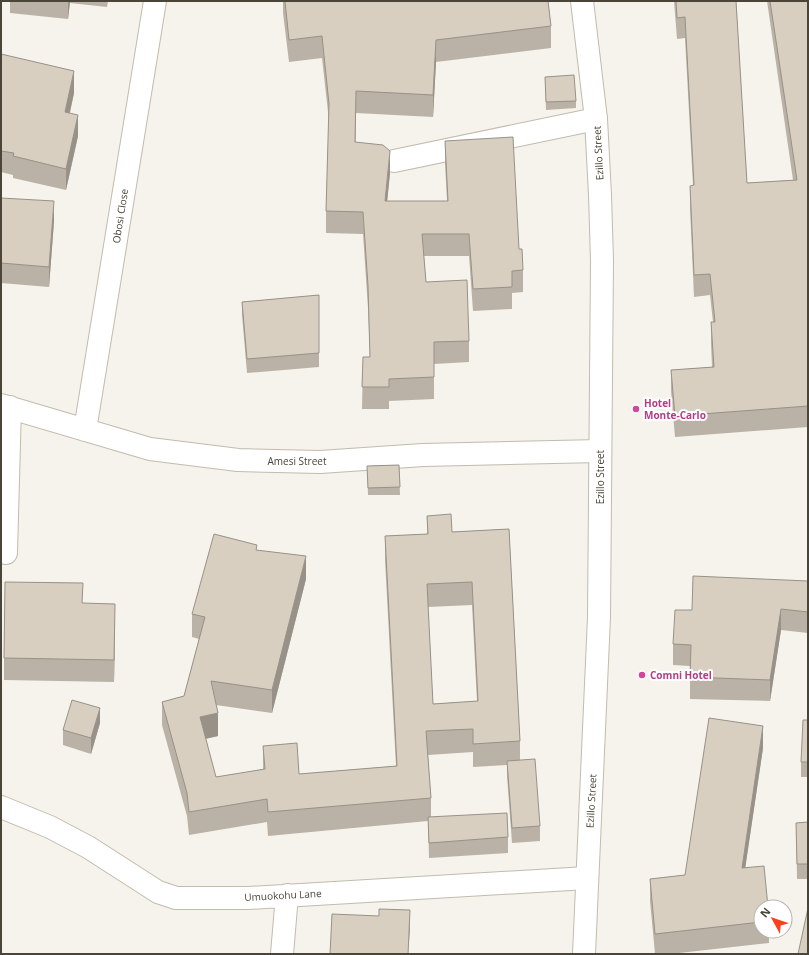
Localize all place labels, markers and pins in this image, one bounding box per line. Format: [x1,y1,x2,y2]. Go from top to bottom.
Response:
place label: Hotel Monte-Carlo [644,396,706,422]
marker: Hotel Monte-Carlo [631,404,641,414]
place label: Comni Hotel [650,668,712,682]
marker: Comni Hotel [637,670,647,680]

